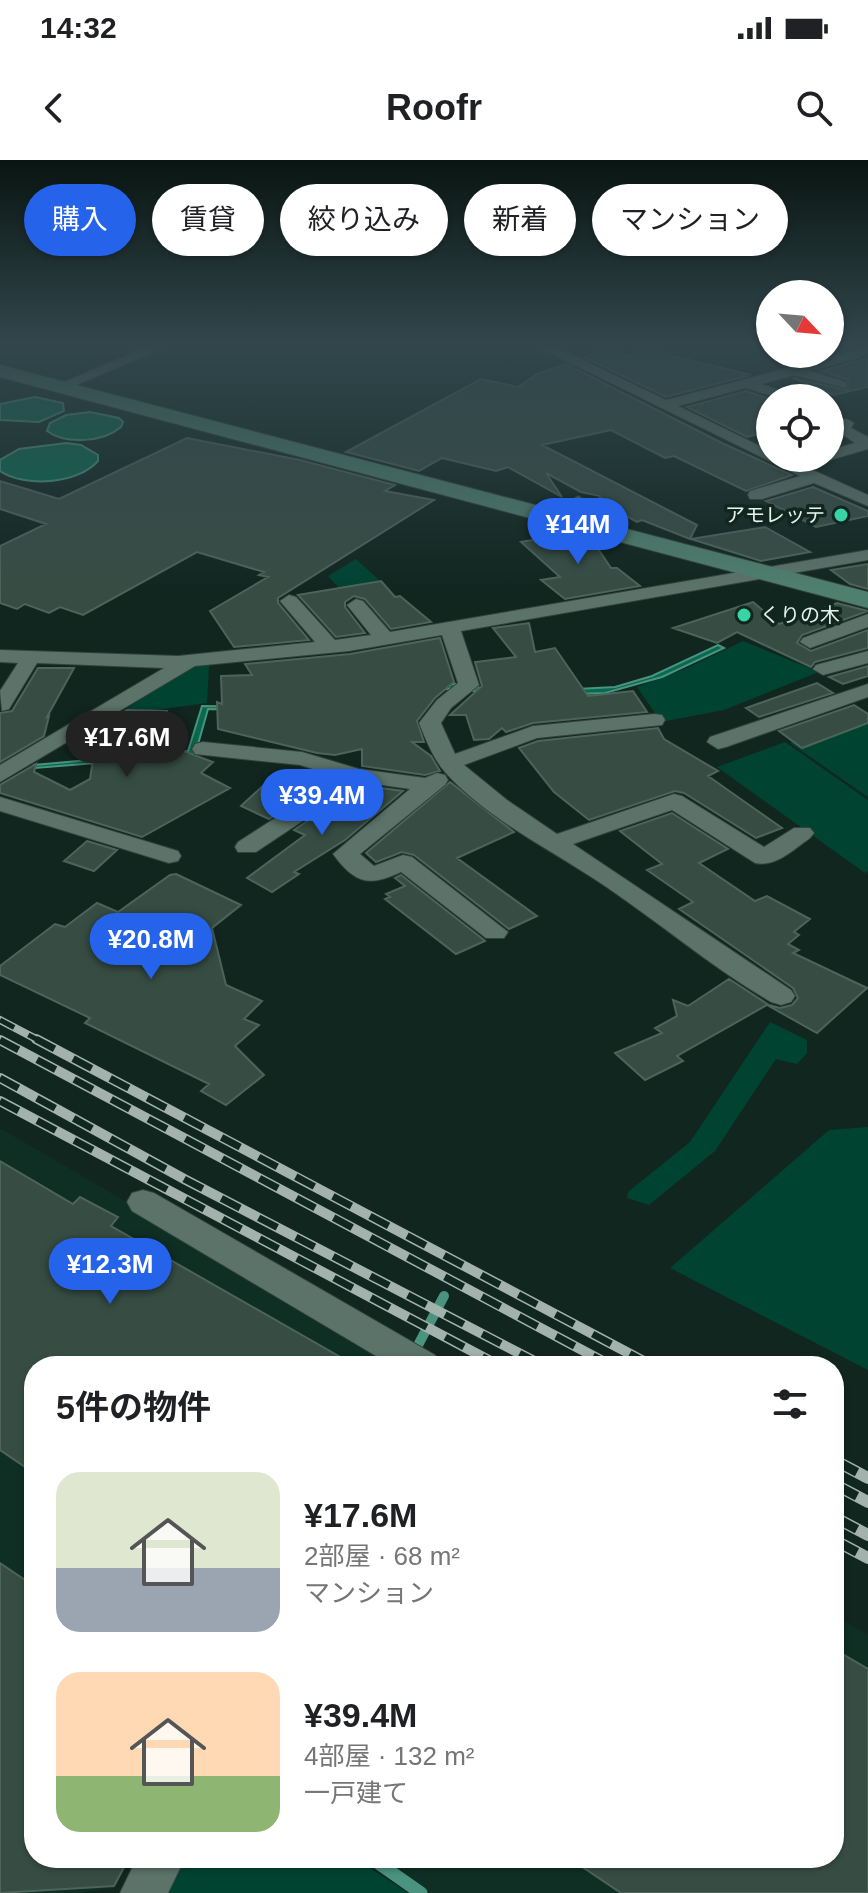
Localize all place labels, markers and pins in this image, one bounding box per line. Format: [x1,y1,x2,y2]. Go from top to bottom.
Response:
pin: ¥14M [531,498,625,566]
place label: アモレッテ [725,504,825,526]
marker: アモレッテ [832,506,850,524]
place label: くりの木 [760,604,840,626]
marker: くりの木 [735,606,753,624]
pin: ¥17.6M [62,711,192,779]
pin: ¥39.4M [257,769,387,837]
pin: ¥20.8M [86,913,216,981]
pin: ¥12.3M [45,1238,175,1306]

